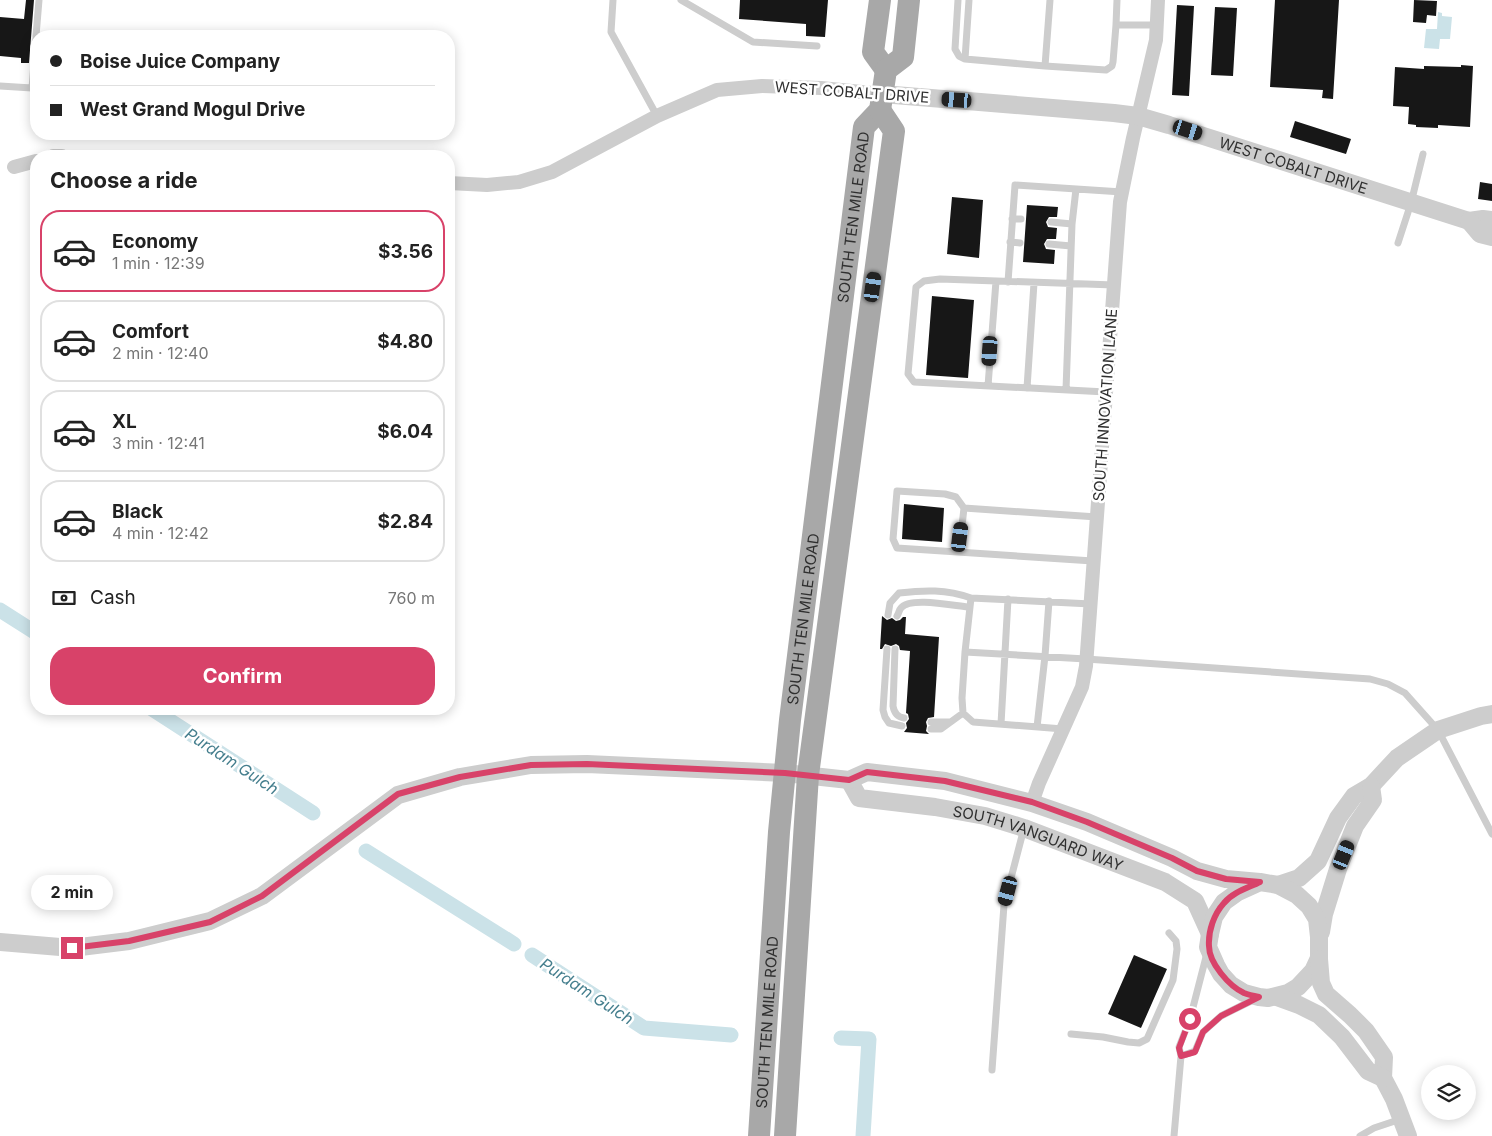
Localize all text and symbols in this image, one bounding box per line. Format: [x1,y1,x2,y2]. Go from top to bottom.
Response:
text: Boise Juice Company [80,50,280,73]
street label: WEST COBALT DRIVE [774,77,930,107]
car [941,91,972,109]
text: West Grand Mogul Drive [80,98,305,121]
car [1171,118,1204,142]
street label: SOUTH TEN MILE ROAD [833,130,873,304]
street label: WEST COBALT DRIVE [1217,132,1370,197]
text: Choose a ride [50,167,198,193]
icon: car [52,229,97,274]
text: Economy [112,230,198,253]
text: $3.56 [378,240,433,263]
text: 1 min · 12:39 [112,253,205,273]
car [863,271,882,303]
street label: SOUTH INNOVATION LANE [1089,308,1121,502]
icon: car [52,319,97,364]
text: Comfort [112,320,189,343]
text: $4.80 [377,330,433,353]
car [981,336,998,366]
text: 2 min · 12:40 [112,343,209,363]
icon: car [52,409,97,454]
text: XL [112,410,137,433]
text: $6.04 [377,420,433,443]
text: 3 min · 12:41 [112,433,205,453]
icon: car [52,499,97,544]
text: Black [112,500,163,523]
text: $2.84 [378,510,433,533]
car [950,521,969,553]
text: 4 min · 12:42 [112,523,209,543]
street label: SOUTH TEN MILE ROAD [782,532,823,706]
icon: cash [50,584,78,612]
text: Cash [90,586,136,609]
text: 760 m [388,588,435,608]
button: Confirm [50,647,435,705]
water label: Purdam Gulch [181,723,283,799]
street label: SOUTH VANGUARD WAY [951,801,1126,875]
car [1331,838,1356,872]
car [996,875,1019,907]
callout: 2 min [31,876,113,910]
text: 2 min [51,882,93,902]
street label: SOUTH TEN MILE ROAD [751,935,782,1109]
route end [61,937,83,959]
water label: Purdam Gulch [536,953,638,1029]
route start [1179,1008,1201,1030]
map controls [1421,1065,1476,1120]
button: layers [1421,1065,1476,1120]

